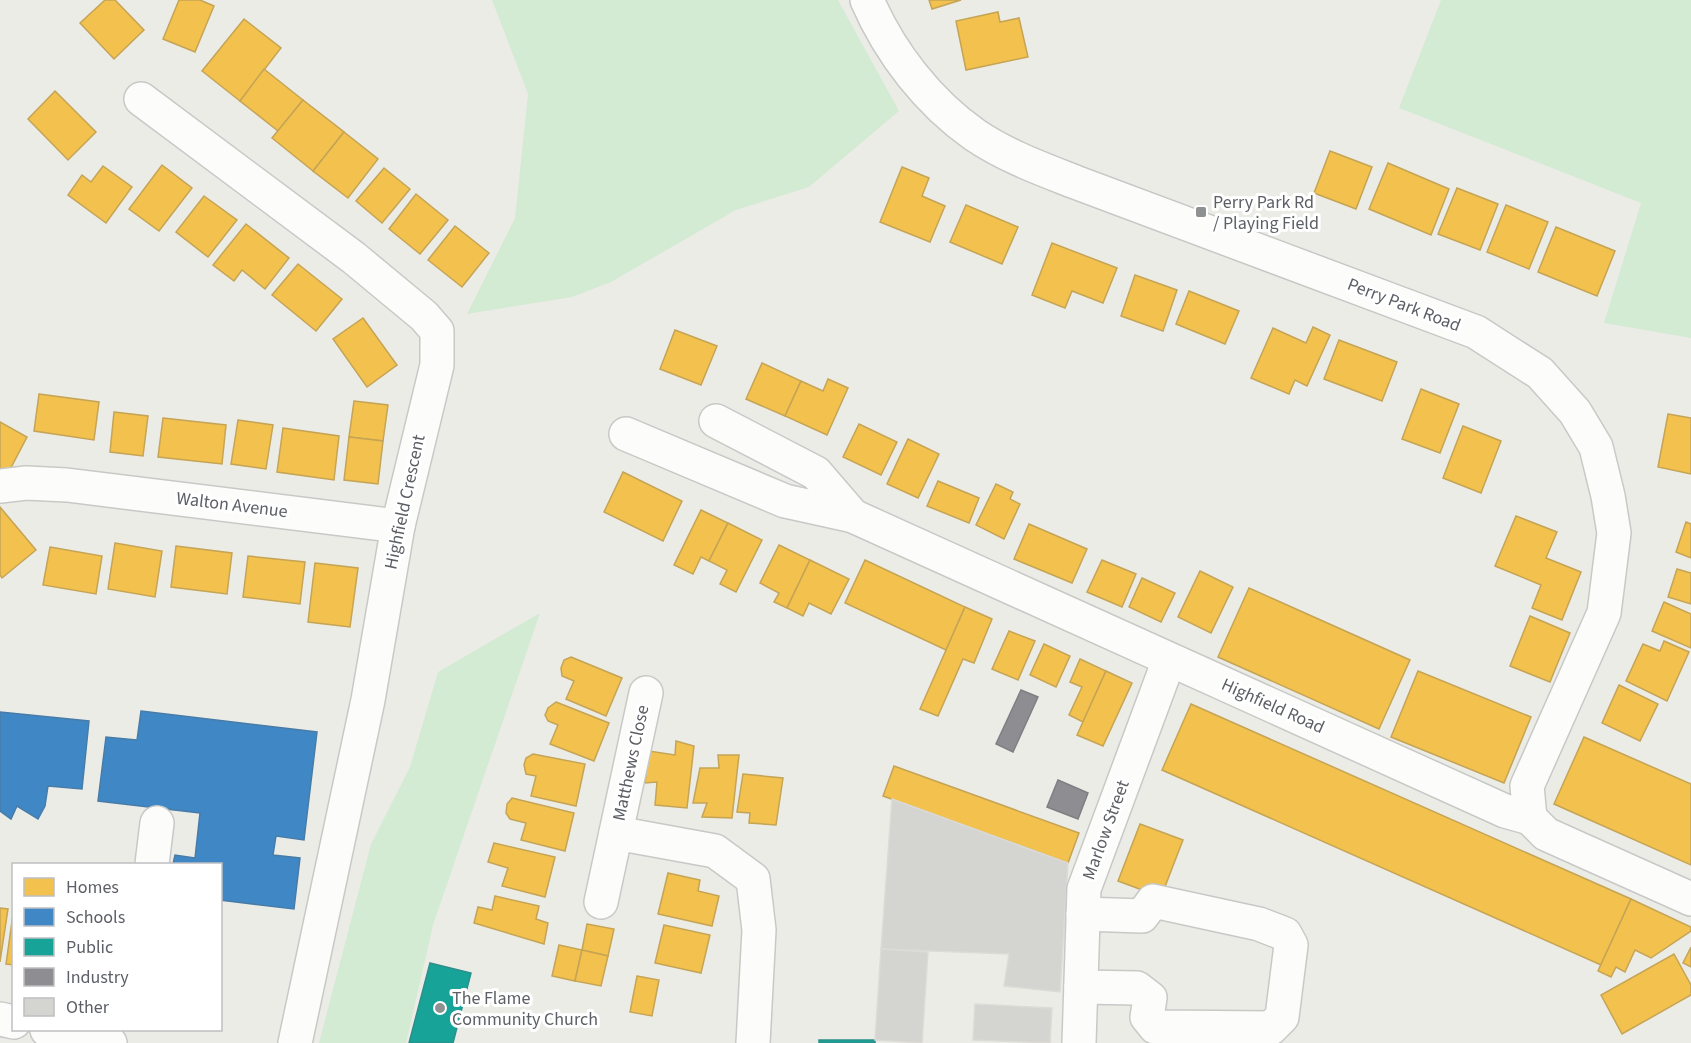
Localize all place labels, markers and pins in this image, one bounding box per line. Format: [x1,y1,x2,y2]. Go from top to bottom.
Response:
place label: Perry Park Rd / Playing Field [1213,190,1319,236]
marker: Perry Park Rd / Playing Field [1194,205,1208,219]
place label: The Flame Community Church [452,986,598,1032]
marker: The Flame Community Church [433,1001,447,1015]

